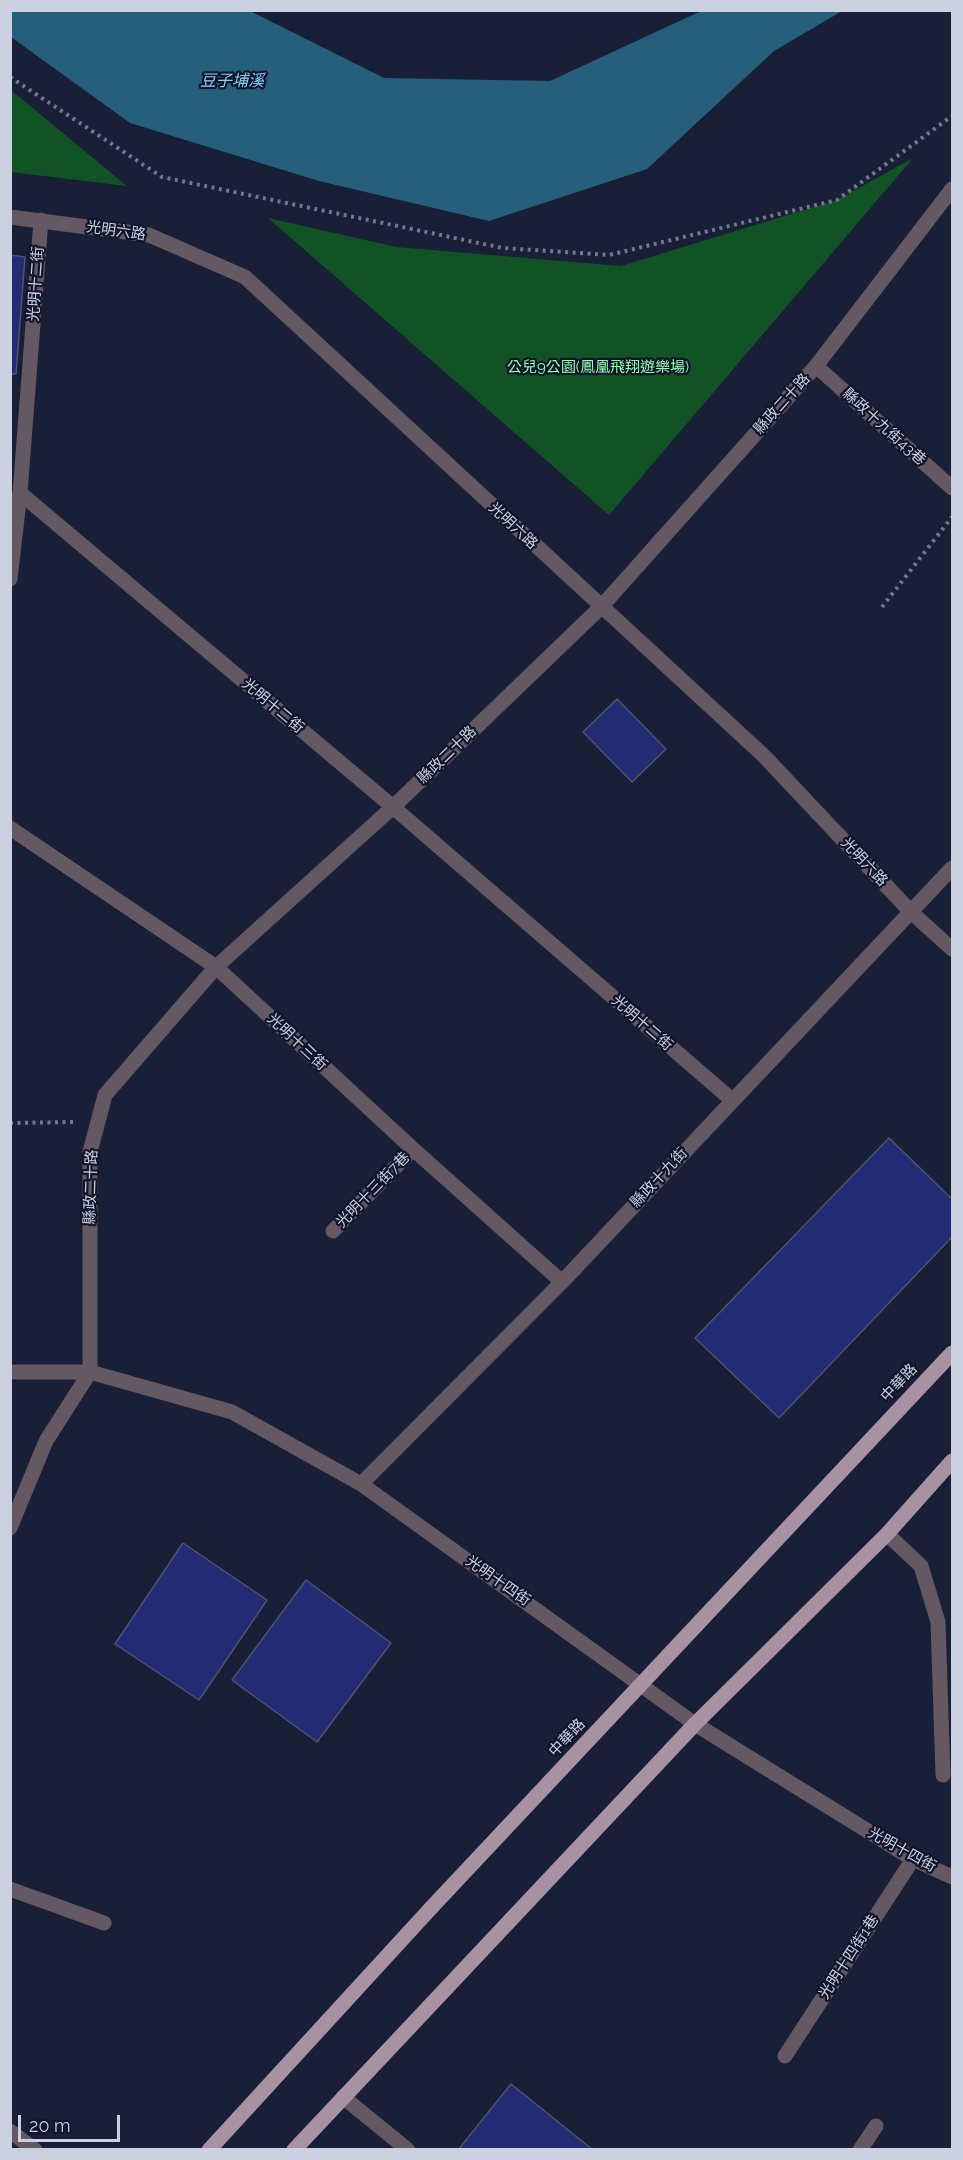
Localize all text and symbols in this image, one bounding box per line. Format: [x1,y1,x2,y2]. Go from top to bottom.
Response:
water label: 豆子埔溪 [200,71,264,91]
street label: 光明六路 [85,218,147,244]
street label: 光明十二街 [24,246,48,322]
park label: 公兒9公園(鳳凰飛翔遊樂場) [507,358,689,376]
street label: 縣政二十路 [750,370,814,438]
street label: 縣政十九街43巷 [839,385,929,469]
street label: 光明六路 [485,499,541,553]
street label: 光明十二街 [238,675,308,737]
street label: 縣政二十路 [414,722,480,788]
street label: 光明六路 [837,834,891,890]
street label: 光明十二街 [608,992,676,1054]
street label: 光明十三街 [263,1010,331,1074]
street label: 縣政十九街 [627,1144,691,1212]
street label: 光明十三街7巷 [332,1148,414,1232]
street label: 縣政二十路 [81,1149,101,1225]
street label: 中華路 [877,1360,921,1406]
street label: 光明十四街 [462,1552,534,1610]
street label: 中華路 [545,1715,589,1761]
street label: 光明十四街 [865,1824,939,1876]
street label: 光明十四街1巷 [815,1912,883,2002]
scale bar [21,2103,123,2141]
text: 20 m [29,2115,71,2136]

